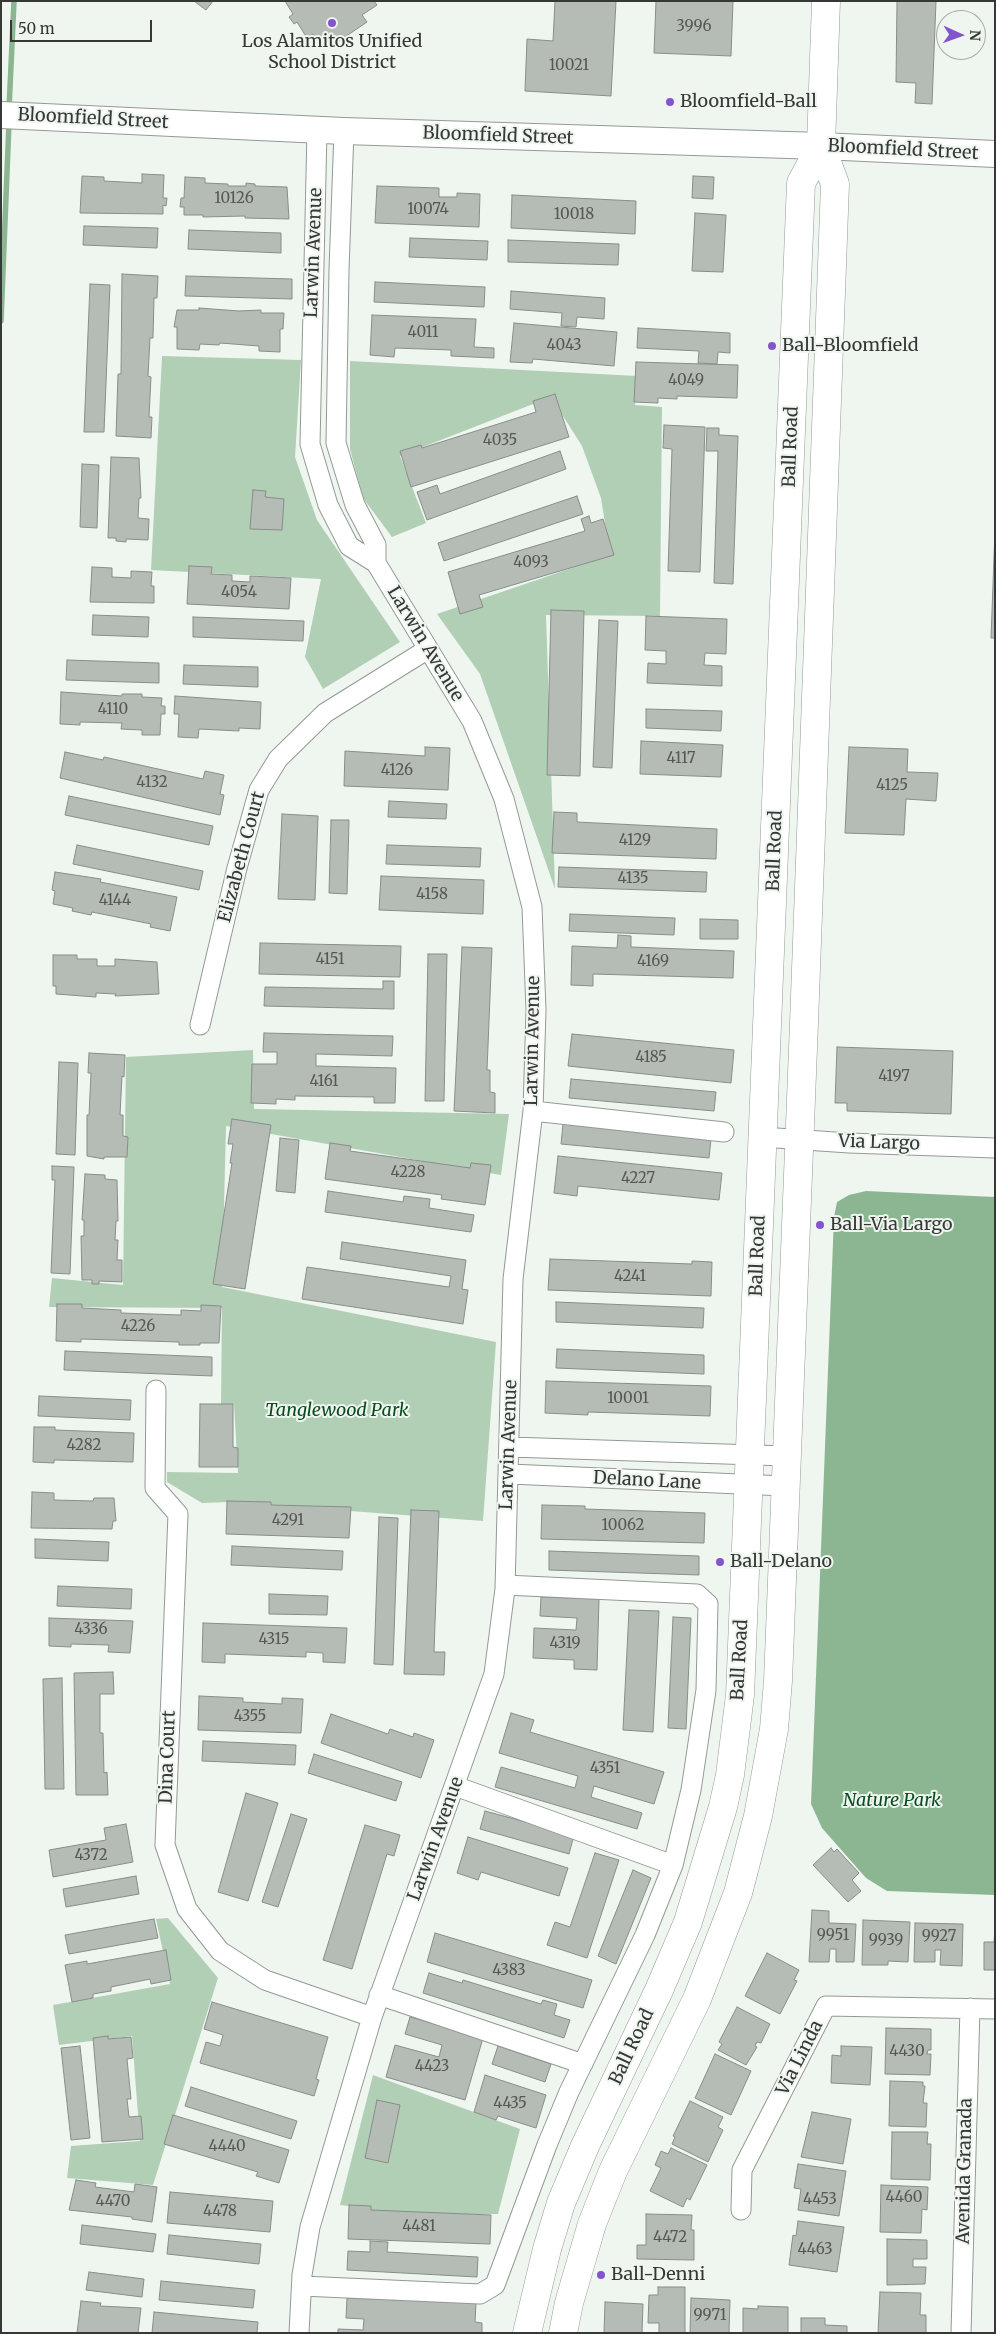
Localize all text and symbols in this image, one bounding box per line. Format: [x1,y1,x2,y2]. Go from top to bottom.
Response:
scale bar [12,10,155,42]
north arrow [936,10,986,60]
marker: Los Alamitos Unified School District [326,17,338,29]
house number: 3996 [676,18,712,36]
text: 50 m [18,19,55,38]
text: N [966,30,984,41]
place label: Los Alamitos Unified School District [242,31,422,74]
house number: 10021 [549,57,589,75]
place label: Bloomfield-Ball [680,91,817,113]
marker: Bloomfield-Ball [664,96,676,108]
street label: Bloomfield Street [17,104,169,134]
street label: Bloomfield Street [422,123,574,149]
street label: Bloomfield Street [827,135,979,165]
street label: Larwin Avenue [301,187,327,319]
house number: 10126 [214,190,254,208]
house number: 10074 [407,201,449,219]
house number: 10018 [554,206,594,224]
house number: 4011 [407,324,439,342]
place label: Ball-Bloomfield [782,335,919,357]
house number: 4043 [546,337,582,355]
marker: Ball-Bloomfield [766,340,778,352]
house number: 4049 [668,372,704,390]
street label: Ball Road [779,406,803,488]
house number: 4035 [483,432,517,450]
house number: 4093 [513,554,549,572]
street label: Larwin Avenue [382,583,468,705]
house number: 4054 [221,584,257,602]
house number: 4110 [98,701,128,719]
house number: 4117 [667,750,695,768]
house number: 4126 [381,762,413,780]
house number: 4132 [136,774,168,792]
house number: 4125 [876,777,908,795]
street label: Elizabeth Court [214,789,270,925]
street label: Ball Road [763,810,787,892]
house number: 4129 [619,832,651,850]
house number: 4135 [617,870,649,888]
house number: 4158 [416,886,448,904]
house number: 4144 [99,892,131,910]
house number: 4151 [315,951,345,969]
house number: 4169 [637,953,669,971]
street label: Larwin Avenue [521,976,545,1106]
house number: 4185 [635,1049,667,1067]
house number: 4197 [878,1068,910,1086]
house number: 4161 [309,1073,339,1091]
street label: Via Largo [838,1131,920,1155]
house number: 4228 [391,1164,425,1182]
house number: 4227 [621,1170,655,1188]
place label: Ball-Via Largo [830,1214,953,1236]
street label: Ball Road [746,1215,770,1297]
marker: Ball-Via Largo [814,1219,826,1231]
house number: 4241 [614,1268,646,1286]
house number: 4226 [121,1318,155,1336]
street label: Larwin Avenue [496,1379,522,1511]
house number: 10001 [607,1390,649,1408]
park label: Tanglewood Park [265,1400,409,1422]
house number: 4282 [67,1437,101,1455]
street label: Delano Lane [593,1467,701,1495]
house number: 4291 [272,1512,304,1530]
house number: 10062 [602,1517,644,1535]
place label: Ball-Delano [730,1551,832,1573]
marker: Ball-Delano [714,1556,726,1568]
street label: Ball Road [727,1619,753,1701]
house number: 4336 [74,1621,108,1639]
house number: 4315 [259,1631,289,1649]
house number: 4319 [549,1635,581,1653]
house number: 4355 [234,1708,266,1726]
street label: Dina Court [156,1710,180,1804]
house number: 4351 [590,1760,620,1778]
street label: Larwin Avenue [404,1774,468,1904]
park label: Nature Park [843,1790,941,1812]
house number: 4372 [74,1847,108,1865]
house number: 9951 [817,1927,849,1945]
house number: 9927 [922,1928,956,1946]
house number: 9939 [869,1932,903,1950]
house number: 4383 [492,1962,526,1980]
street label: Ball Road [605,2006,659,2088]
street label: Via Linda [772,2017,828,2099]
house number: 4430 [889,2043,925,2061]
house number: 4423 [415,2058,449,2076]
house number: 4435 [493,2095,527,2113]
street label: Avenida Granada [953,2098,977,2244]
house number: 4440 [208,2138,246,2156]
house number: 4460 [885,2189,923,2207]
house number: 4453 [803,2191,837,2209]
house number: 4470 [96,2193,130,2211]
house number: 4478 [203,2203,237,2221]
house number: 4481 [402,2218,436,2236]
house number: 4472 [653,2229,687,2247]
house number: 4463 [797,2241,833,2259]
place label: Ball-Denni [611,2264,705,2286]
marker: Ball-Denni [595,2269,607,2281]
house number: 9971 [694,2307,726,2325]

